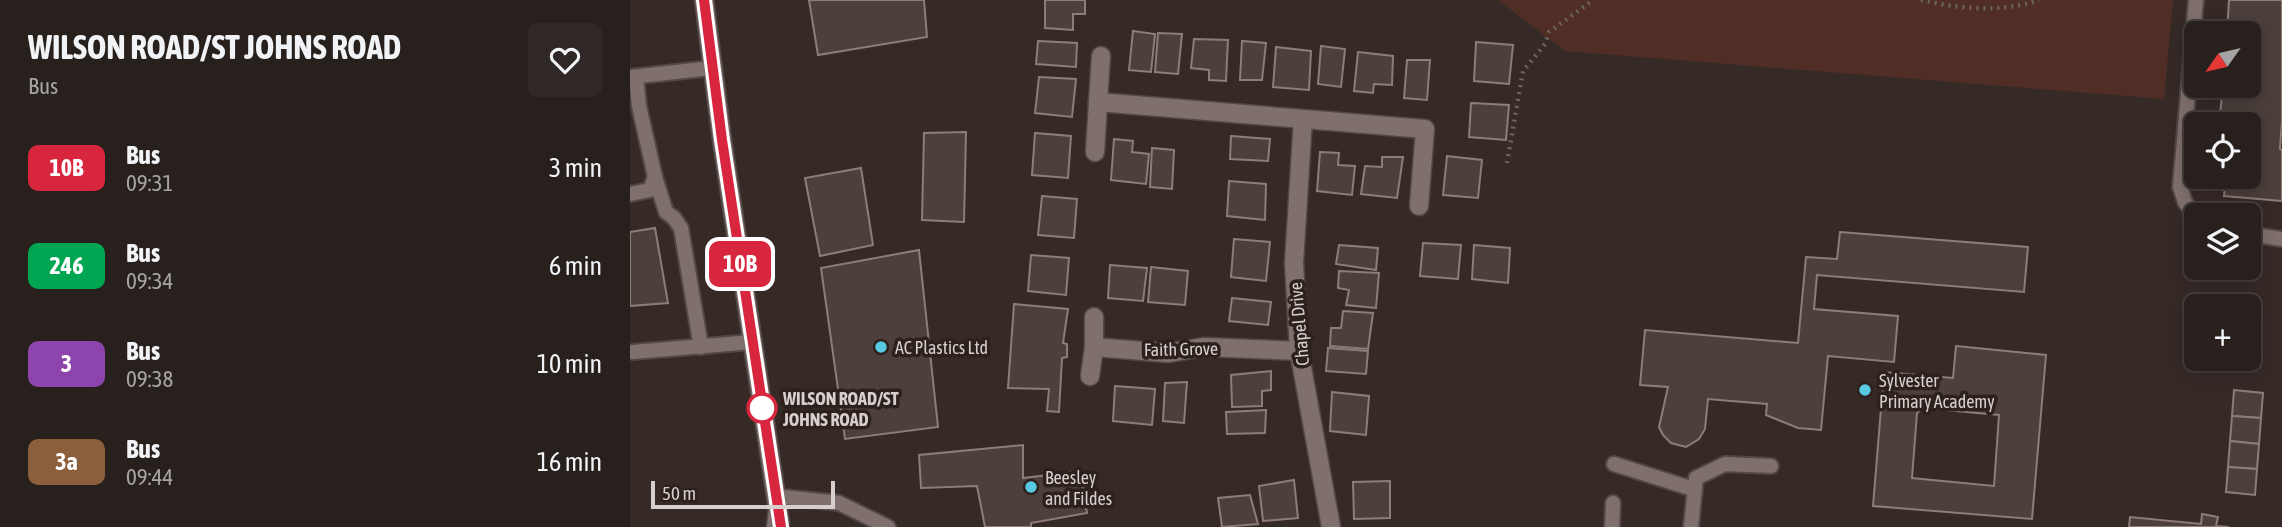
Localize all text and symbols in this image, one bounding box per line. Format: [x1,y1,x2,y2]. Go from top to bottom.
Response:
north arrow [2184,21,2261,98]
map controls [2184,21,2261,371]
button: heart [528,23,602,97]
text: WILSON ROAD/ST JOHNS ROAD [28,28,401,66]
text: Bus [28,73,58,99]
button: locate [2184,112,2261,189]
text: Bus [126,140,160,170]
text: 3 min [549,153,602,183]
text: 10B [50,154,83,181]
text: 09:31 [126,170,173,196]
button: layers [2184,203,2261,280]
text: Bus [126,238,160,268]
line badge: 10B [700,241,780,287]
text: 10B [723,250,757,277]
text: 6 min [549,251,602,281]
text: 246 [50,252,83,279]
text: 09:34 [126,268,173,294]
street label: Chapel Drive [1285,281,1313,367]
button: + [2184,294,2261,371]
text: Bus [126,336,160,366]
place label: AC Plastics Ltd [895,337,988,358]
street label: Faith Grove [1144,338,1218,360]
marker: AC Plastics Ltd [873,339,889,355]
text: 10 min [537,349,602,379]
text: 3 [61,350,72,377]
text: 09:38 [126,366,173,392]
place label: Sylvester Primary Academy [1879,370,1995,412]
marker: Sylvester Primary Academy [1857,382,1873,398]
place label: WILSON ROAD/ST JOHNS ROAD [782,388,899,430]
marker: WILSON ROAD/ST JOHNS ROAD [747,393,777,423]
text: Bus [126,434,160,464]
text: 16 min [537,447,602,477]
text: 3a [55,448,78,475]
text: 09:44 [126,464,173,490]
place label: Beesley and Fildes [1045,467,1112,509]
scale bar [651,478,835,510]
marker: Beesley and Fildes [1023,479,1039,495]
text: 50 m [662,482,696,504]

